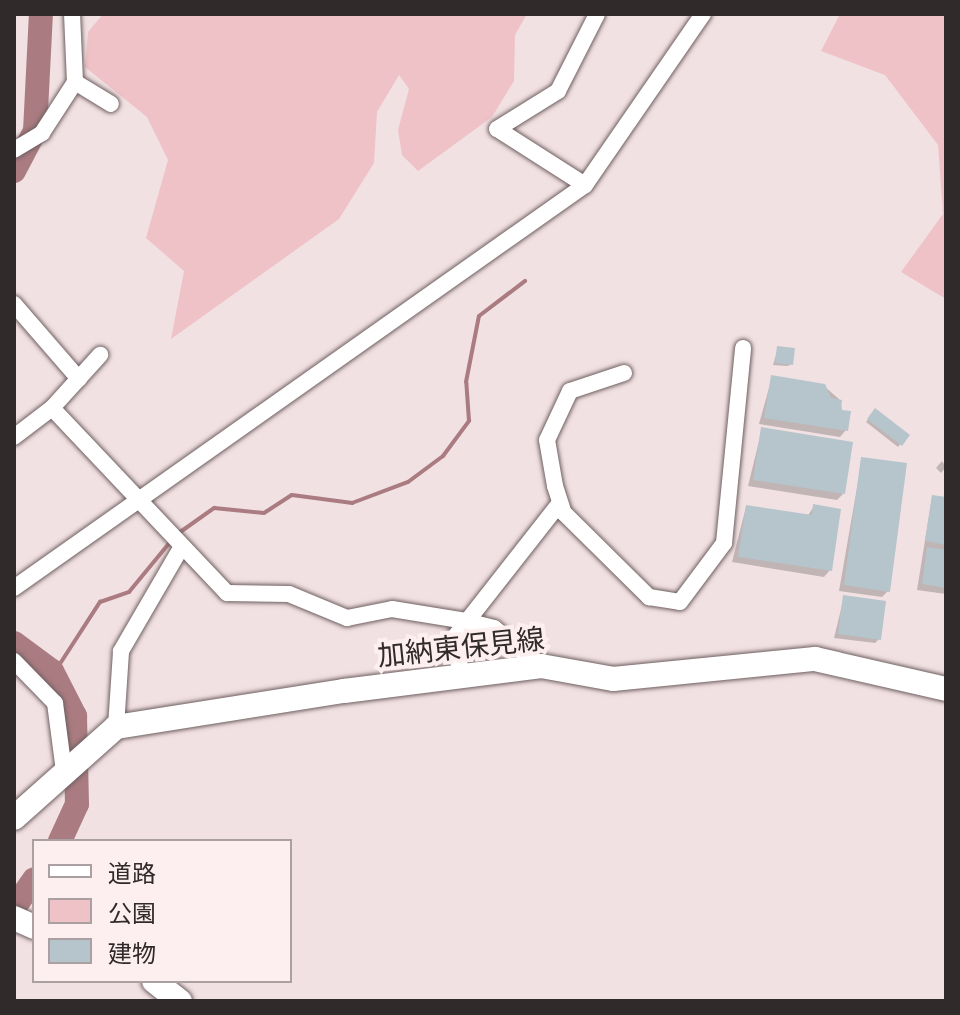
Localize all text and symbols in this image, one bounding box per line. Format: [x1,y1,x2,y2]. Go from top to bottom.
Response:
street label: 加納東保見線 [376,623,546,673]
legend [32,839,292,983]
text: 道路 [108,860,156,888]
text: 公園 [108,900,156,928]
text: 建物 [108,940,156,968]

